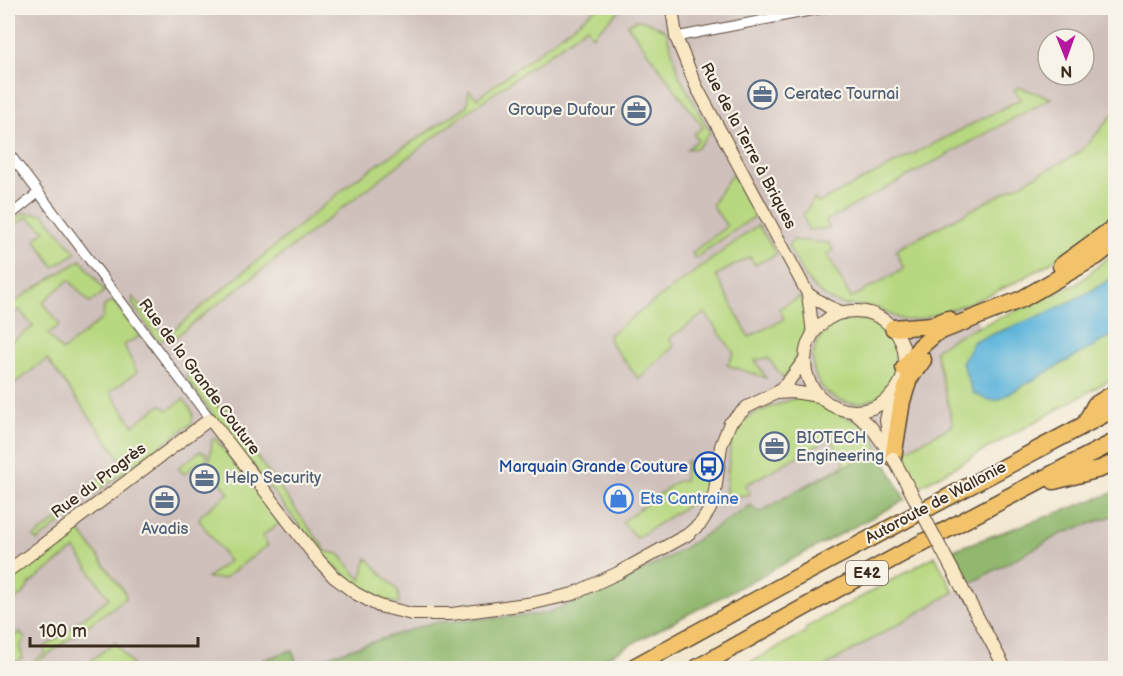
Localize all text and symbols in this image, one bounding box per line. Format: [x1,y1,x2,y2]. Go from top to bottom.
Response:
north arrow [1036,27,1096,87]
street label: Rue de la Terre à Briques [696,60,800,232]
text: N [1060,61,1072,80]
office icon: Ceratec Tournai [747,78,779,110]
place label: Ceratec Tournai [784,85,899,104]
office icon: Groupe Dufour [620,94,652,126]
place label: Groupe Dufour [508,101,615,120]
street label: Rue de la Grande Couture [134,295,264,459]
place label: BIOTECH Engineering [796,429,884,466]
office icon: BIOTECH Engineering [759,431,791,463]
street label: Rue du Progrès [48,439,150,523]
bus stop icon: Marquain Grande Couture [693,451,725,483]
place label: Marquain Grande Couture [499,458,689,477]
street label: Autoroute de Wallonie [862,458,1010,548]
office icon: Help Security [188,462,220,494]
place label: Help Security [225,469,322,488]
shop icon: Ets Cantraine [603,483,635,515]
office icon: Avadis [149,485,181,517]
place label: Ets Cantraine [640,490,739,509]
place label: Avadis [142,520,188,539]
road number: E42 [846,561,888,585]
scale bar [30,610,198,648]
text: 100 m [39,621,87,642]

